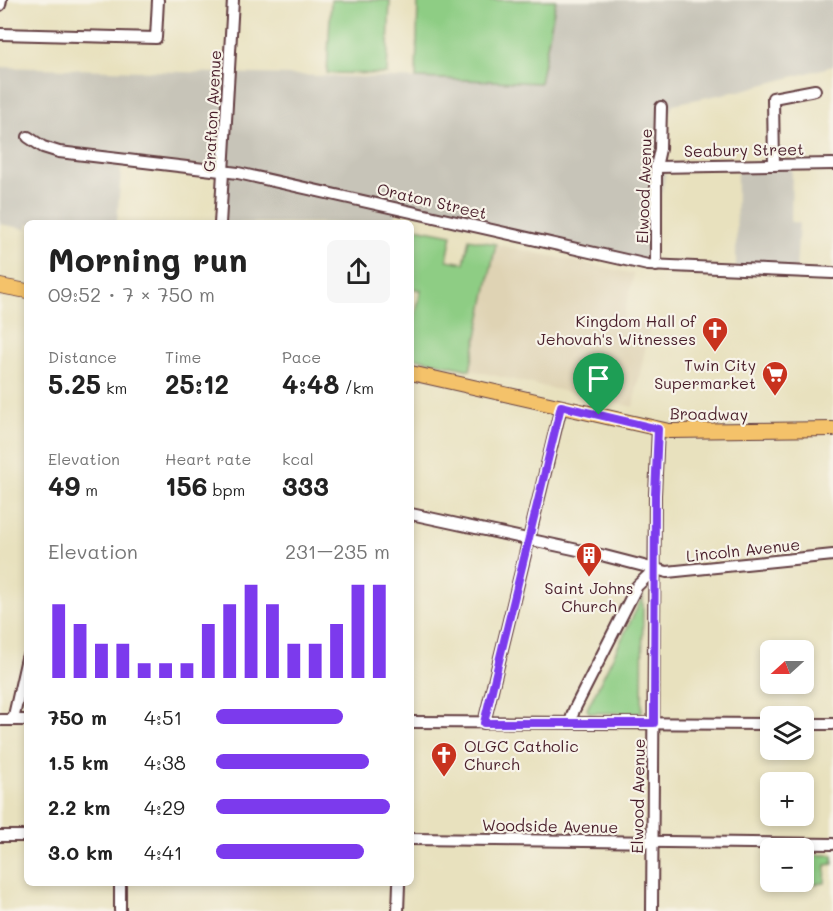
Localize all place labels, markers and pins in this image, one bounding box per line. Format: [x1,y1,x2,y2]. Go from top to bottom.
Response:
place label: Kingdom Hall of Jehovah's Witnesses [537,310,697,349]
church icon: Kingdom Hall of Jehovah's Witnesses [700,315,730,353]
pin [573,353,624,415]
place label: Twin City Supermarket [654,354,756,393]
supermarket icon: Twin City Supermarket [760,359,790,397]
building icon: Saint Johns Church [574,540,604,578]
place label: Saint Johns Church [545,577,633,616]
place label: OLGC Catholic Church [464,735,579,774]
church icon: OLGC Catholic Church [429,740,459,778]

